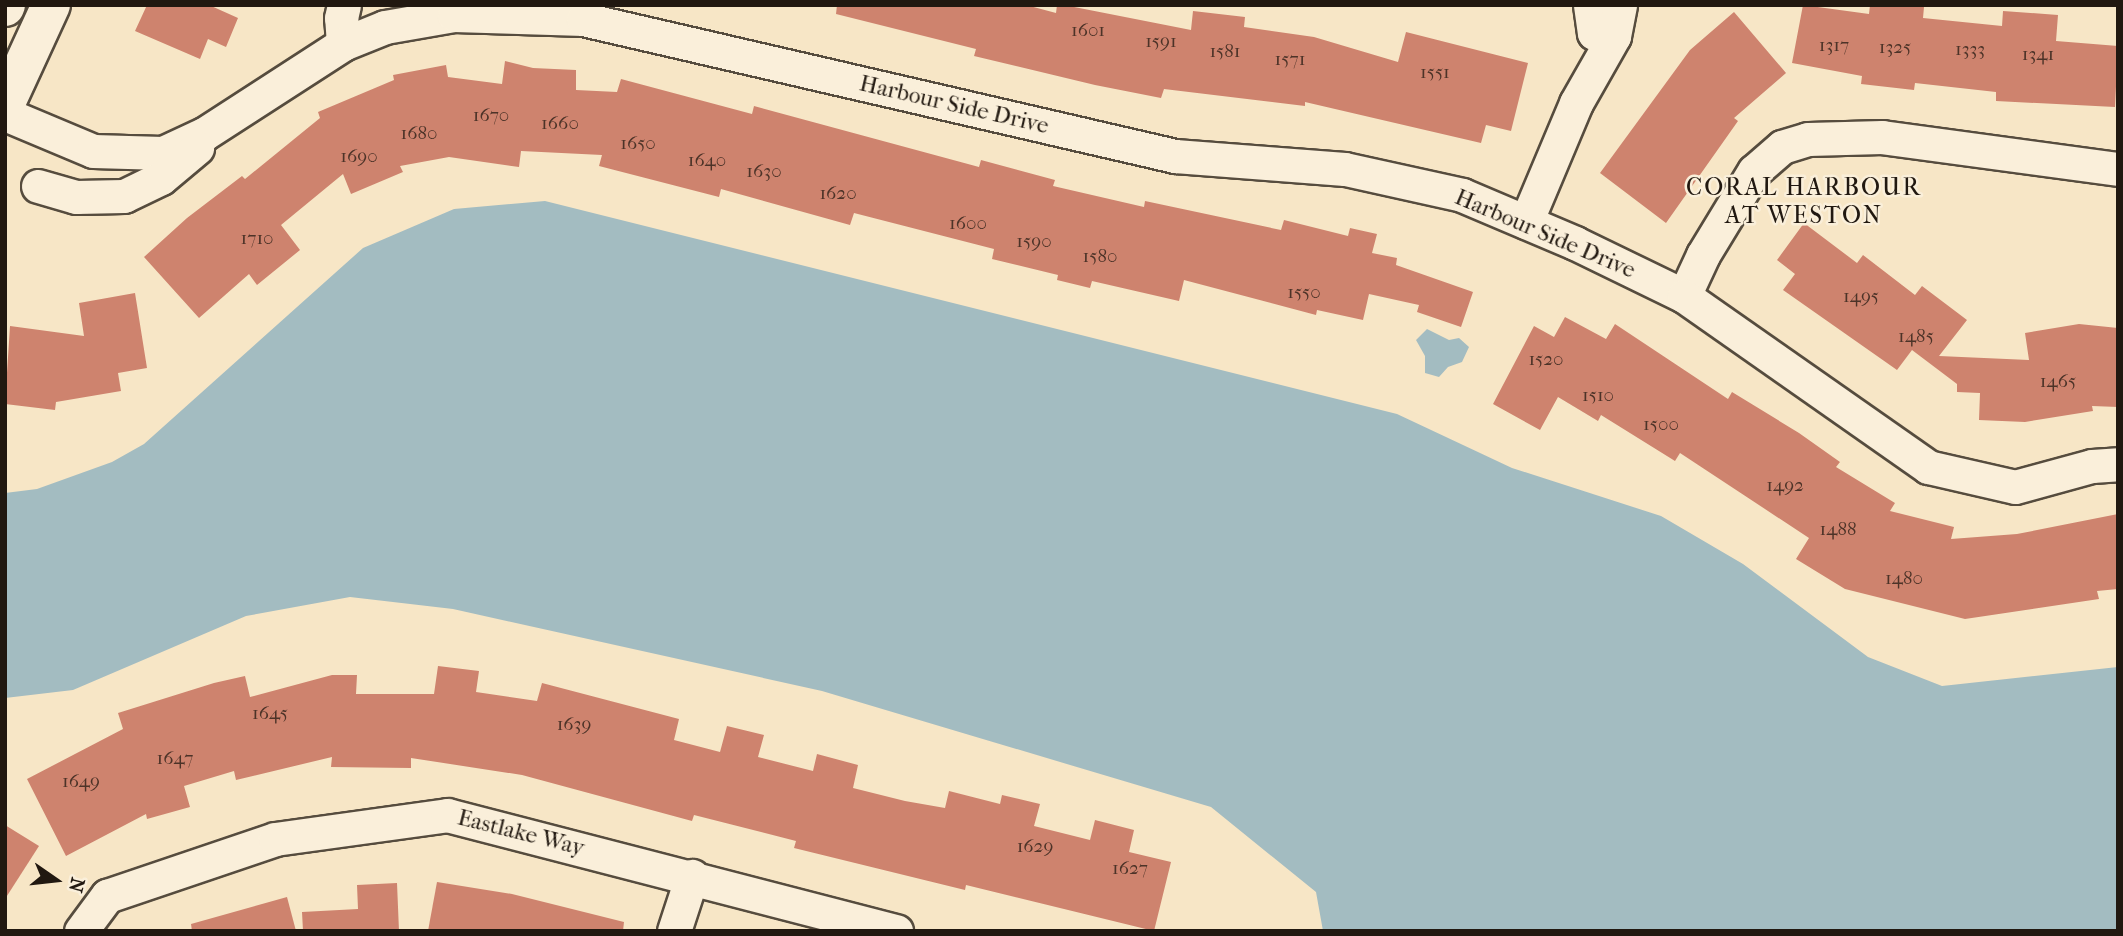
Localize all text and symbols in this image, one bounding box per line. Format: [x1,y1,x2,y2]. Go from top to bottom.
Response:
house number: 1601 [1071,20,1105,42]
house number: 1591 [1145,31,1177,53]
house number: 1317 [1819,35,1849,57]
house number: 1325 [1879,37,1911,59]
house number: 1333 [1955,39,1985,61]
house number: 1581 [1209,41,1241,63]
house number: 1341 [2022,44,2054,66]
house number: 1571 [1275,49,1305,71]
house number: 1551 [1420,62,1450,84]
street label: Harbour Side Drive [857,70,1051,140]
house number: 1670 [473,105,509,127]
house number: 1660 [541,113,579,135]
house number: 1680 [400,123,438,145]
house number: 1650 [620,133,656,155]
house number: 1690 [340,146,378,168]
house number: 1640 [688,150,726,172]
house number: 1630 [746,161,782,183]
district label: CORAL HARBOUR AT WESTON [1688,174,1920,230]
house number: 1620 [819,183,857,205]
street label: Harbour Side Drive [1451,184,1639,284]
house number: 1600 [949,213,987,235]
house number: 1710 [240,228,274,250]
house number: 1590 [1016,231,1052,253]
house number: 1580 [1083,246,1117,268]
house number: 1550 [1287,282,1321,304]
house number: 1495 [1843,286,1879,308]
house number: 1485 [1898,326,1934,348]
house number: 1520 [1528,349,1564,371]
house number: 1465 [2040,371,2076,393]
house number: 1510 [1582,385,1614,407]
house number: 1500 [1643,414,1679,436]
house number: 1492 [1766,475,1804,497]
house number: 1488 [1819,519,1857,541]
house number: 1480 [1885,568,1923,590]
house number: 1645 [252,703,288,725]
house number: 1639 [557,714,591,736]
house number: 1647 [157,748,193,770]
house number: 1649 [62,771,100,793]
street label: Eastlake Way [455,804,587,862]
house number: 1629 [1017,836,1053,858]
north arrow [21,845,91,915]
house number: 1627 [1112,858,1148,880]
text: N [64,875,89,895]

